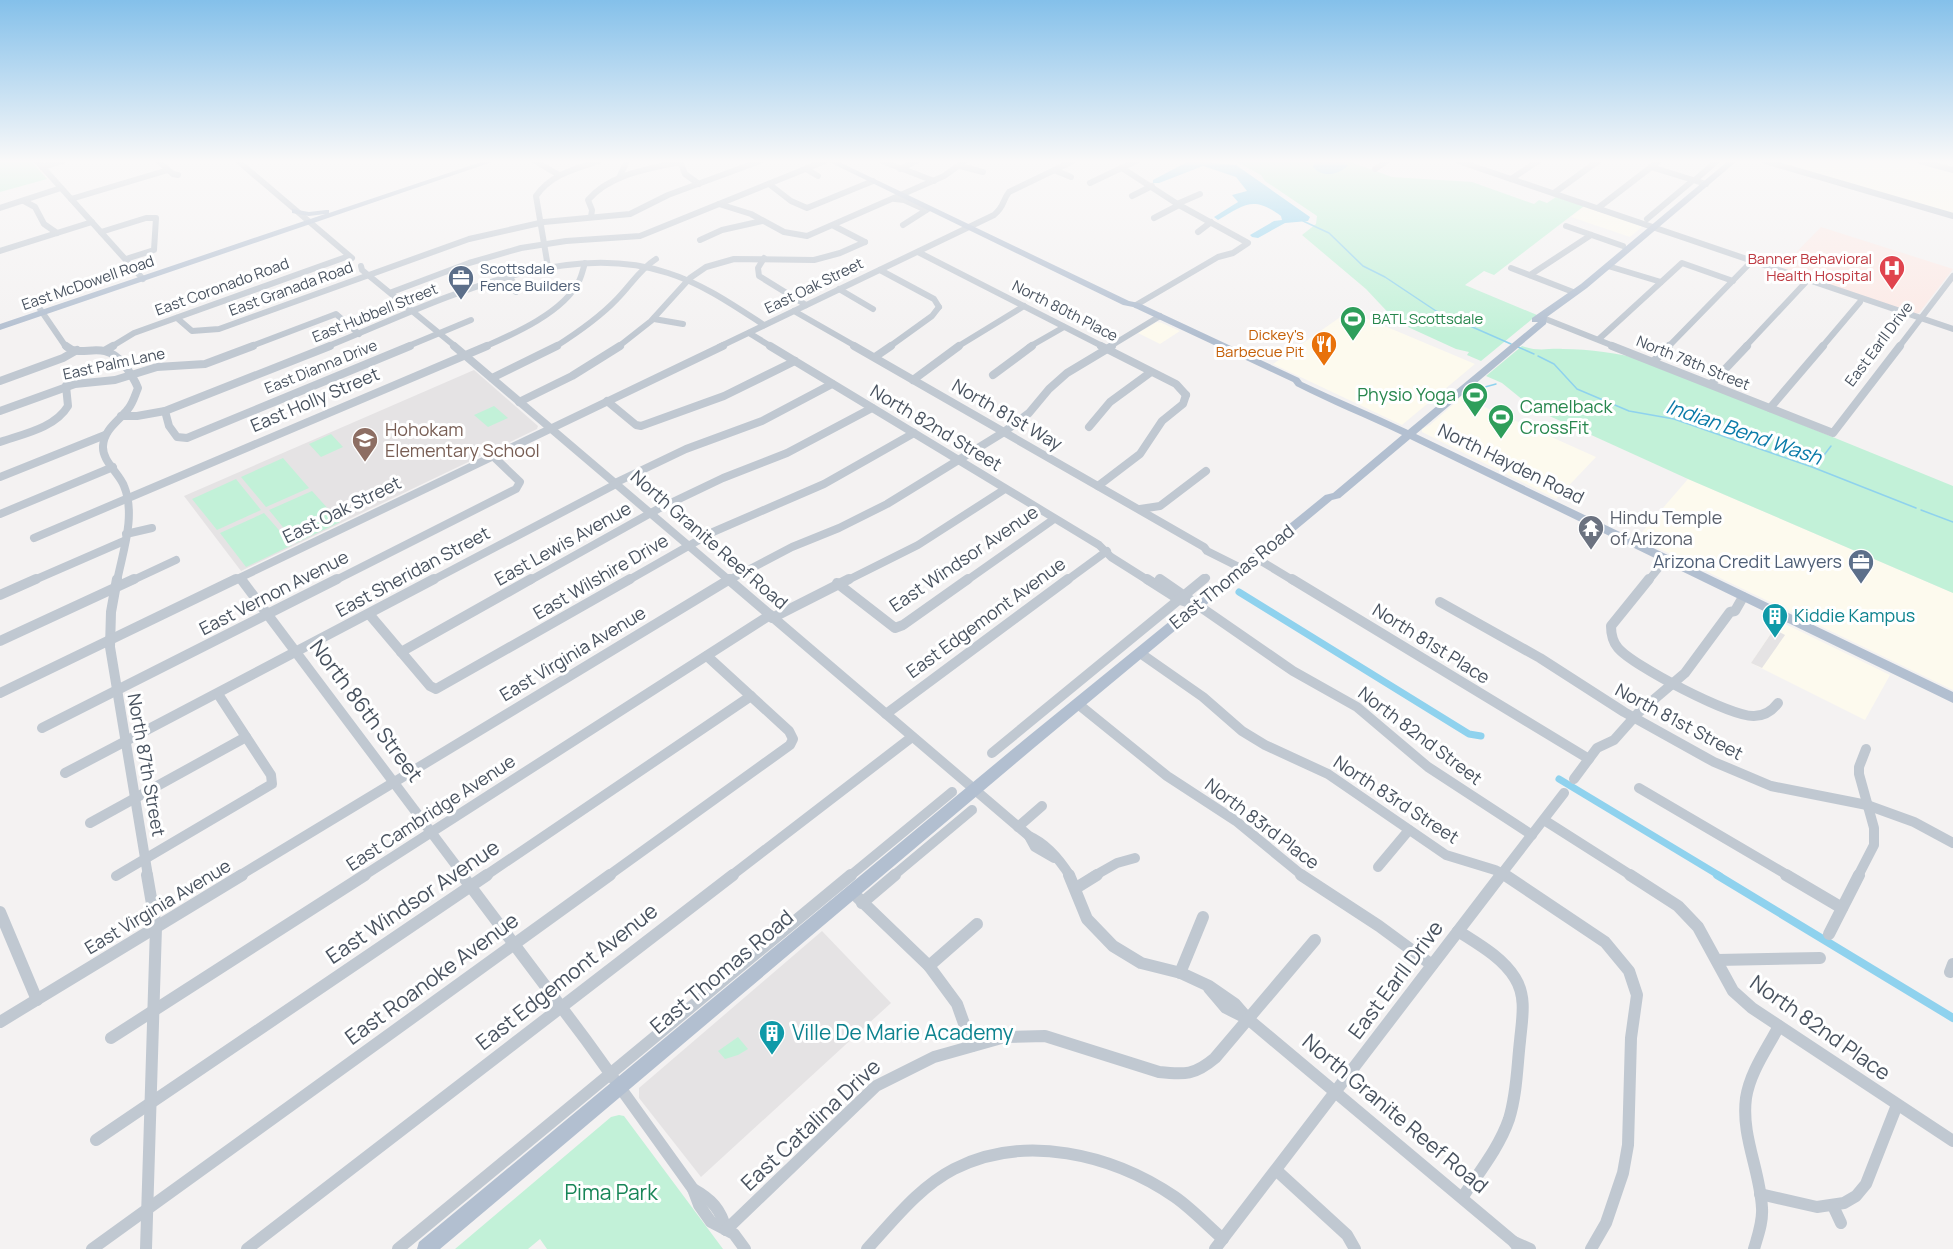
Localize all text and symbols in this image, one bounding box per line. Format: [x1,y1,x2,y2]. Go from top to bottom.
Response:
place label: Banner Behavioral Health Hospital [1748,248,1872,286]
street label: East McDowell Road [19,250,157,315]
street label: East Coronado Road [152,253,292,321]
street label: East Oak Street [761,253,867,319]
hospital icon: Banner Behavioral Health Hospital [1877,253,1907,291]
street label: East Granada Road [226,256,356,321]
place label: Scottsdale Fence Builders [480,258,580,296]
office icon: Scottsdale Fence Builders [446,263,476,301]
street label: North 80th Place [1009,275,1122,346]
street label: East Hubbell Street [309,278,441,347]
street label: East Earll Drive [1840,297,1918,390]
sports icon: BATL Scottsdale [1338,304,1368,342]
place label: BATL Scottsdale [1372,308,1484,329]
place label: Dickey's Barbecue Pit [1216,324,1304,362]
restaurant icon: Dickey's Barbecue Pit [1309,329,1339,367]
street label: North 78th Street [1633,330,1753,395]
street label: East Dianna Drive [261,334,381,399]
street label: East Palm Lane [61,342,167,385]
street label: East Holly Street [246,361,383,437]
street label: North 81st Way [948,373,1067,456]
street label: North 82nd Street [866,378,1007,476]
sports icon: Physio Yoga [1460,380,1490,418]
place label: Physio Yoga [1357,382,1456,406]
water label: Indian Bend Wash [1663,392,1826,471]
place label: Camelback CrossFit [1520,394,1613,439]
sports icon: Camelback CrossFit [1486,402,1516,440]
place label: Hohokam Elementary School [385,417,540,462]
street label: North Hayden Road [1434,417,1588,509]
school or university icon: Hohokam Elementary School [350,425,380,463]
street label: North Granite Reef Road [626,464,793,614]
street label: East Oak Street [278,470,405,548]
street label: East Lewis Avenue [490,496,635,591]
street label: East Windsor Avenue [884,499,1042,617]
place label: Hindu Temple of Arizona [1610,505,1722,550]
temple icon: Hindu Temple of Arizona [1576,513,1606,551]
street label: East Thomas Road [1164,519,1299,634]
street label: East Sheridan Street [331,520,494,622]
street label: East Wilshire Drive [529,528,672,625]
street label: East Vernon Avenue [195,544,352,640]
office icon: Arizona Credit Lawyers [1846,547,1876,585]
place label: Arizona Credit Lawyers [1653,549,1842,573]
street label: East Edgemont Avenue [901,551,1070,683]
street label: North 81st Place [1368,597,1495,689]
street label: East Virginia Avenue [495,600,650,706]
building icon: Kiddie Kampus [1760,601,1790,639]
place label: Kiddie Kampus [1794,603,1915,627]
street label: North 86th Street [304,634,430,787]
street label: North 81st Street [1611,677,1748,765]
street label: North 82nd Street [1354,681,1487,790]
street label: North 87th Street [123,691,171,838]
street label: East Cambridge Avenue [341,748,520,876]
street label: North 83rd Street [1329,750,1464,849]
street label: North 83rd Place [1201,772,1325,874]
street label: East Windsor Avenue [320,833,505,970]
street label: East Virginia Avenue [80,853,235,959]
street label: East Edgemont Avenue [470,896,663,1056]
street label: East Thomas Road [644,903,799,1040]
street label: East Roanoke Avenue [339,906,524,1051]
street label: East Earll Drive [1341,914,1449,1044]
street label: North 82nd Place [1745,968,1896,1086]
building icon: Ville De Marie Academy [757,1018,787,1056]
place label: Ville De Marie Academy [792,1018,1014,1046]
street label: North Granite Reef Road [1297,1027,1494,1199]
street label: East Catalina Drive [734,1052,886,1196]
park label: Pima Park [564,1178,658,1206]

